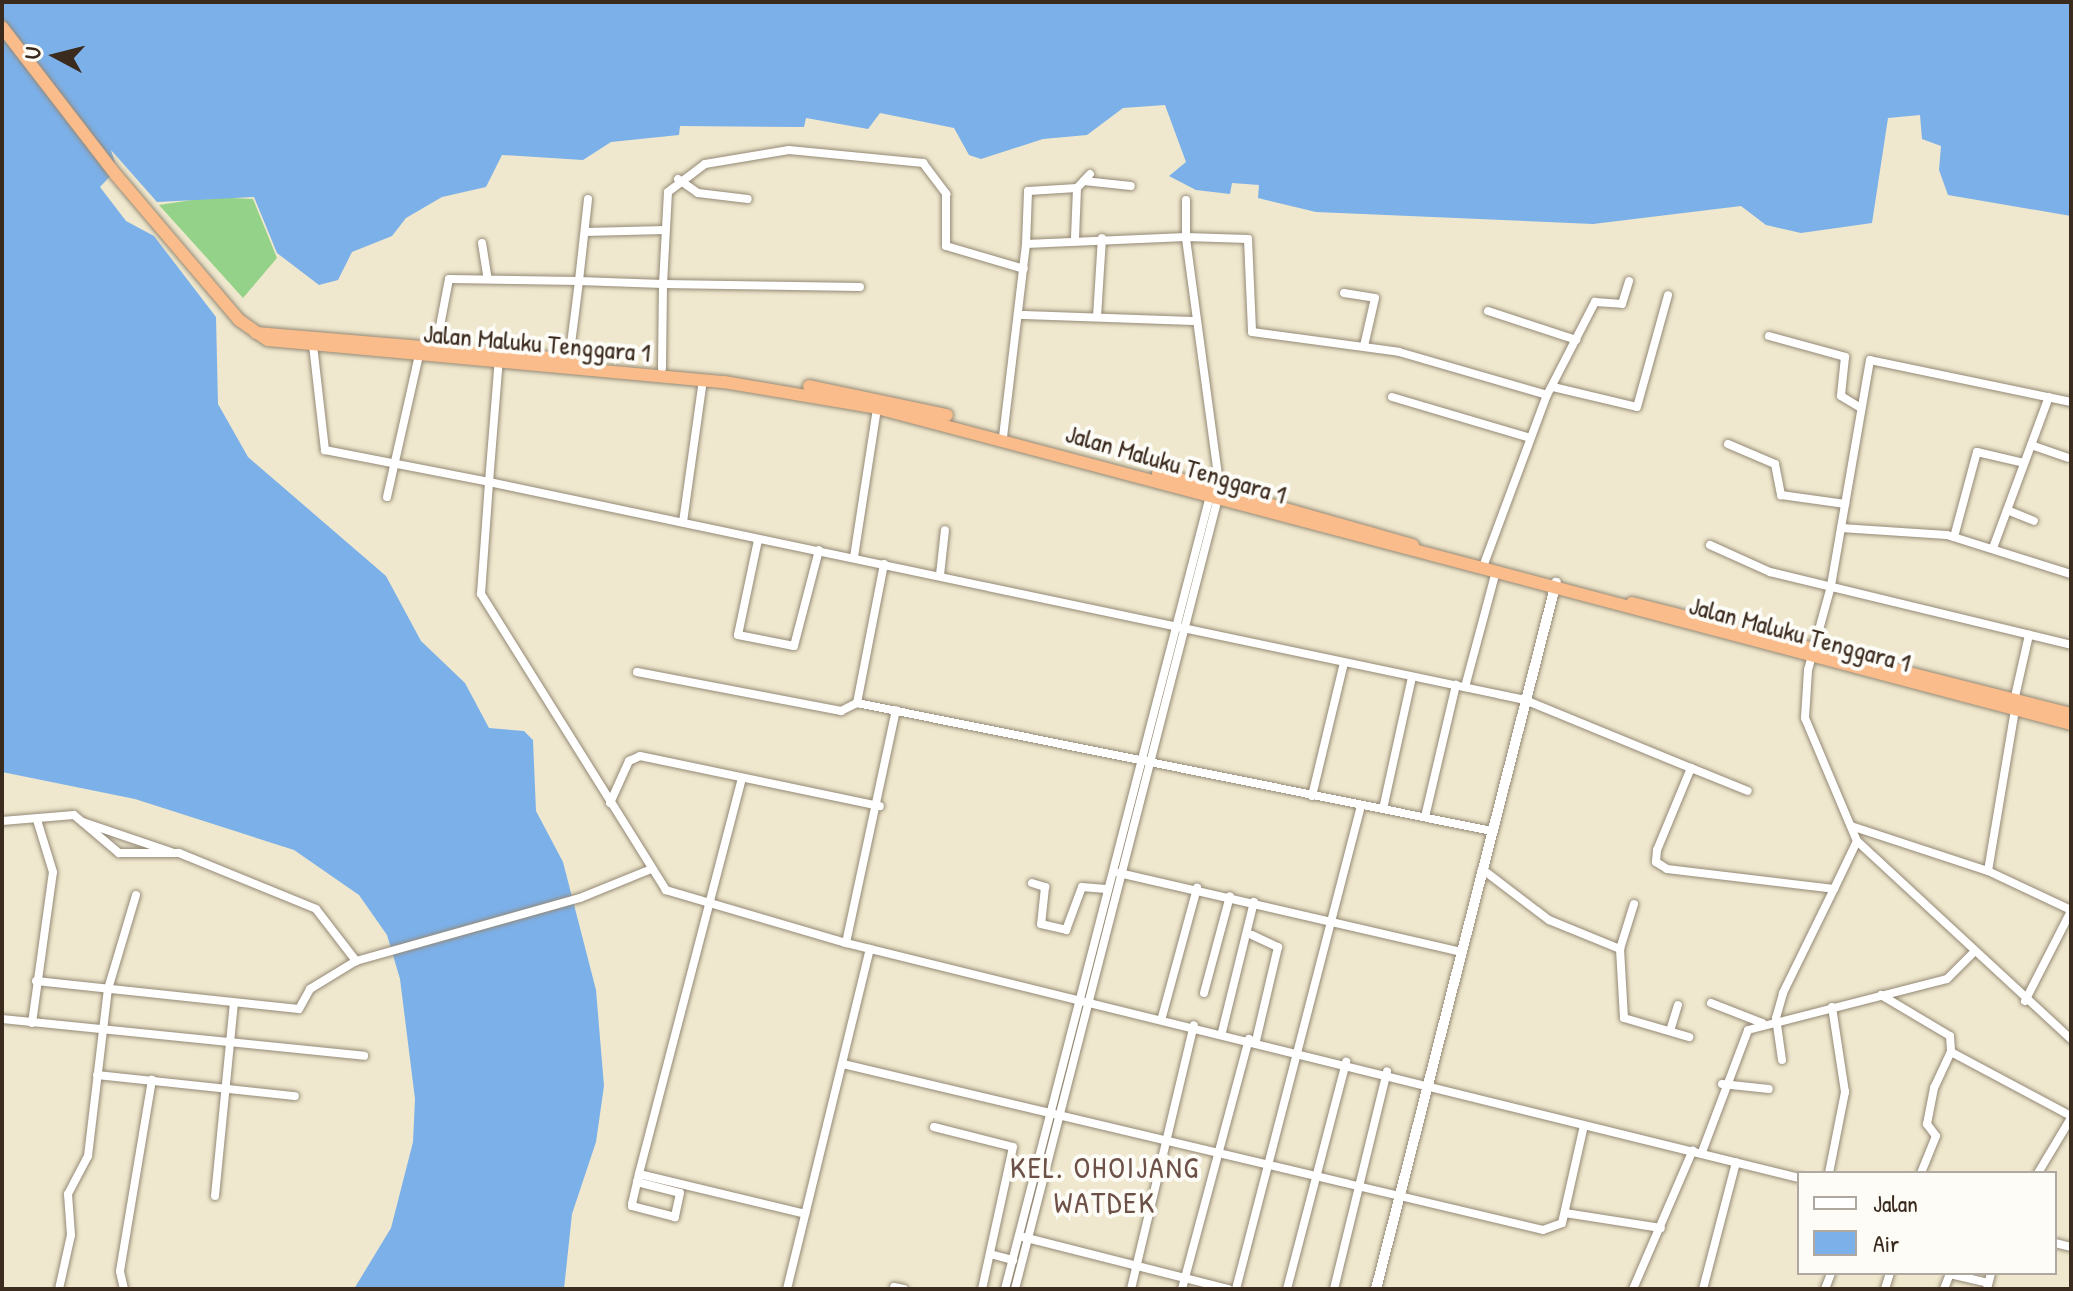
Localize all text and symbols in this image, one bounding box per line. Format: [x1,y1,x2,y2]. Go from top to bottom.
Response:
north arrow [16,16,96,96]
text: U [17,45,48,61]
street label: Jalan Maluku Tenggara 1 [422,318,652,368]
street label: Jalan Maluku Tenggara 1 [1062,418,1290,510]
street label: Jalan Maluku Tenggara 1 [1686,589,1914,679]
district label: KEL. OHOIJANG WATDEK [1010,1149,1200,1220]
legend [1797,1171,2057,1275]
text: Jalan [1873,1187,1918,1219]
text: Air [1873,1227,1899,1259]

